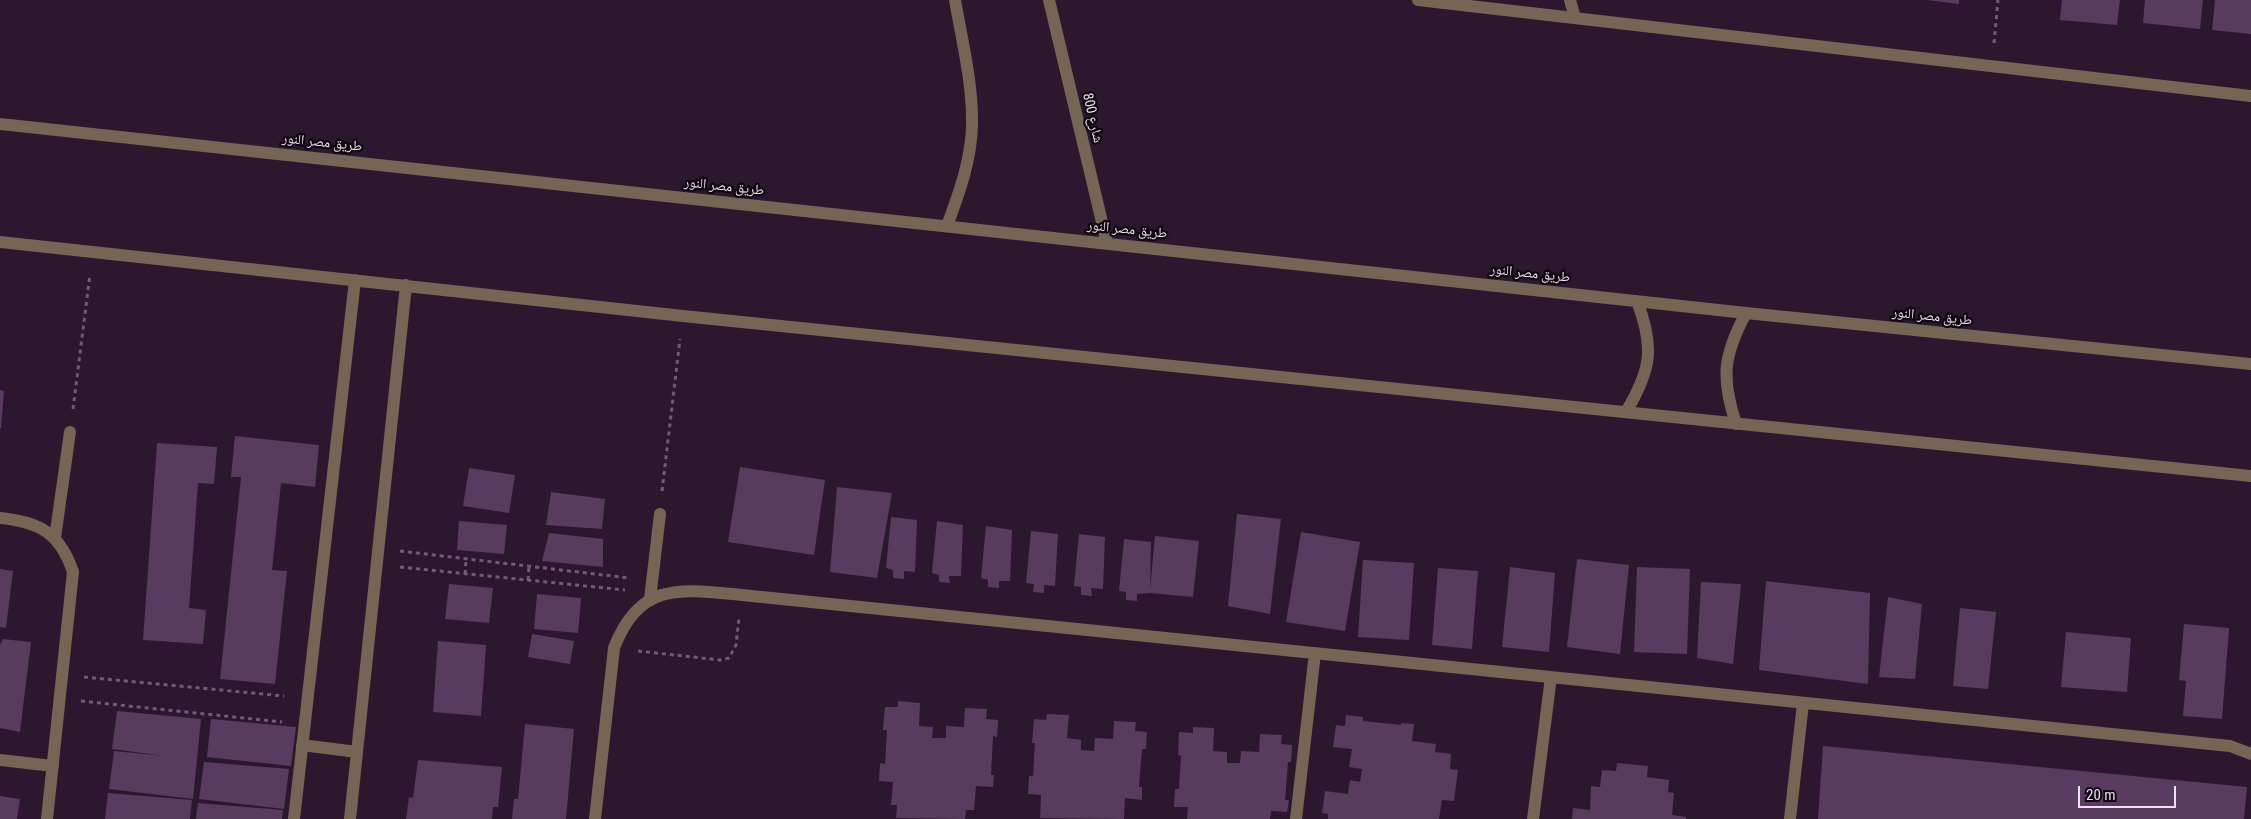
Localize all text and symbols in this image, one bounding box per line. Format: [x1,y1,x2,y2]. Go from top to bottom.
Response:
street label: شارع 800 [1078,91,1106,145]
street label: طريق مصر النور [281,130,363,156]
street label: طريق مصر النور [683,174,765,200]
street label: طريق مصر النور [1086,217,1168,243]
street label: طريق مصر النور [1489,261,1571,287]
street label: طريق مصر النور [1891,304,1973,330]
scale bar [2081,776,2178,808]
text: 20 m [2086,786,2116,804]

